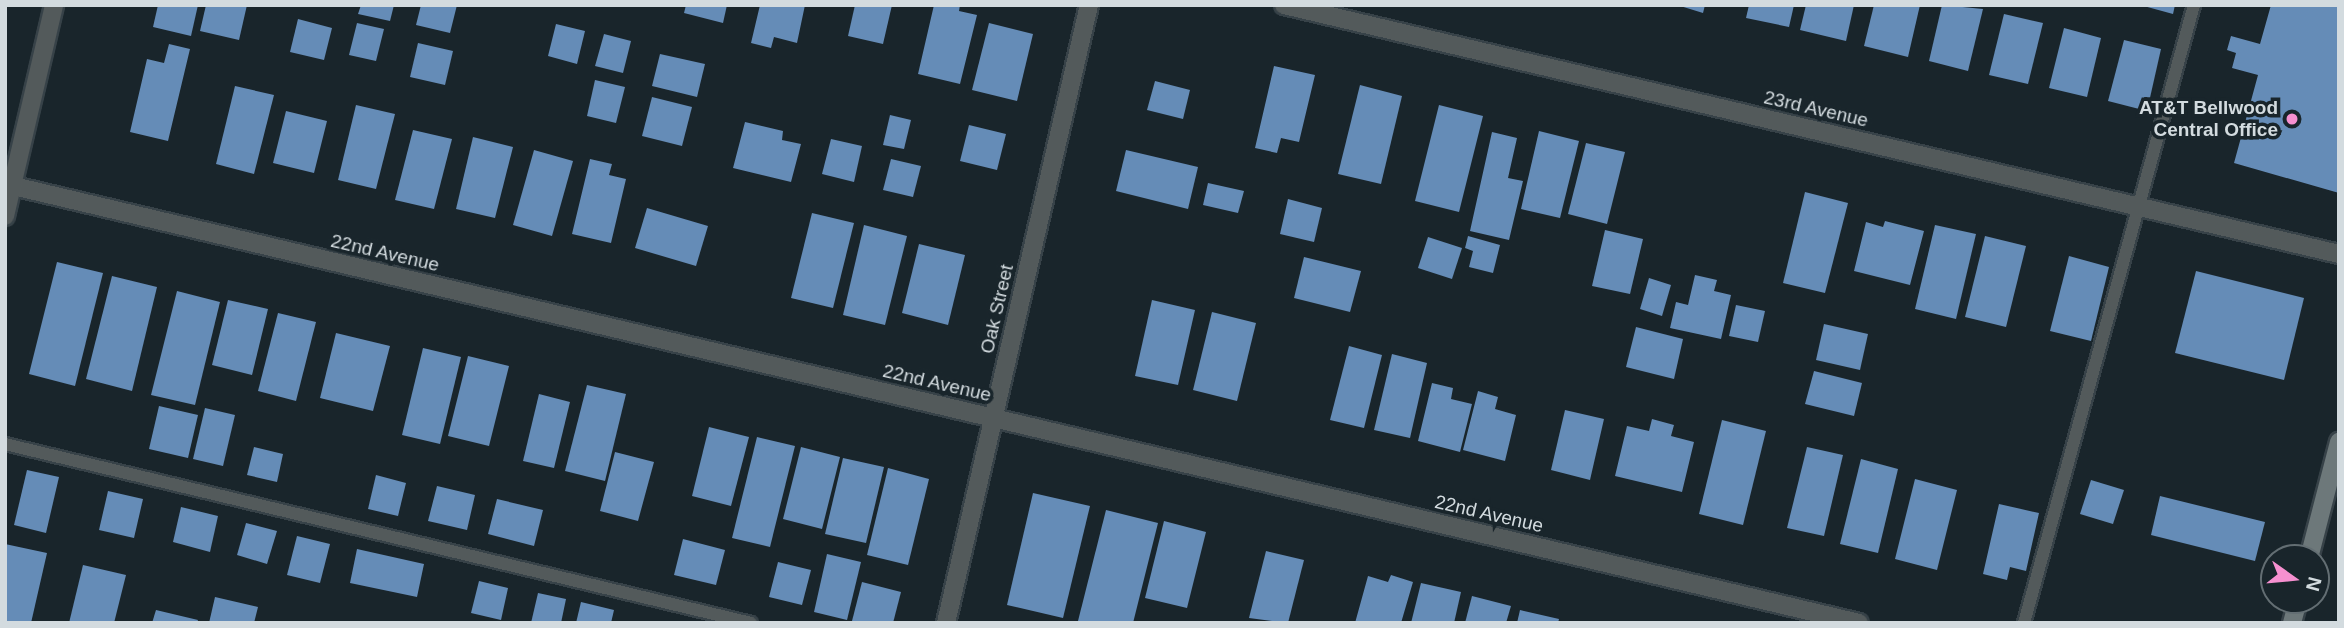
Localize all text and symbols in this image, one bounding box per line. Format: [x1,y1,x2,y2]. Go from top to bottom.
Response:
street label: 23rd Avenue [1761,86,1871,132]
place label: AT&T Bellwood Central Office [2139,97,2278,141]
marker: AT&T Bellwood Central Office [2284,111,2300,127]
street label: 22nd Avenue [328,229,442,277]
street label: Oak Street [976,262,1018,356]
street label: 22nd Avenue [880,359,994,407]
street label: 22nd Avenue [1432,490,1546,538]
north arrow [2260,544,2330,614]
text: N [2302,575,2326,593]

